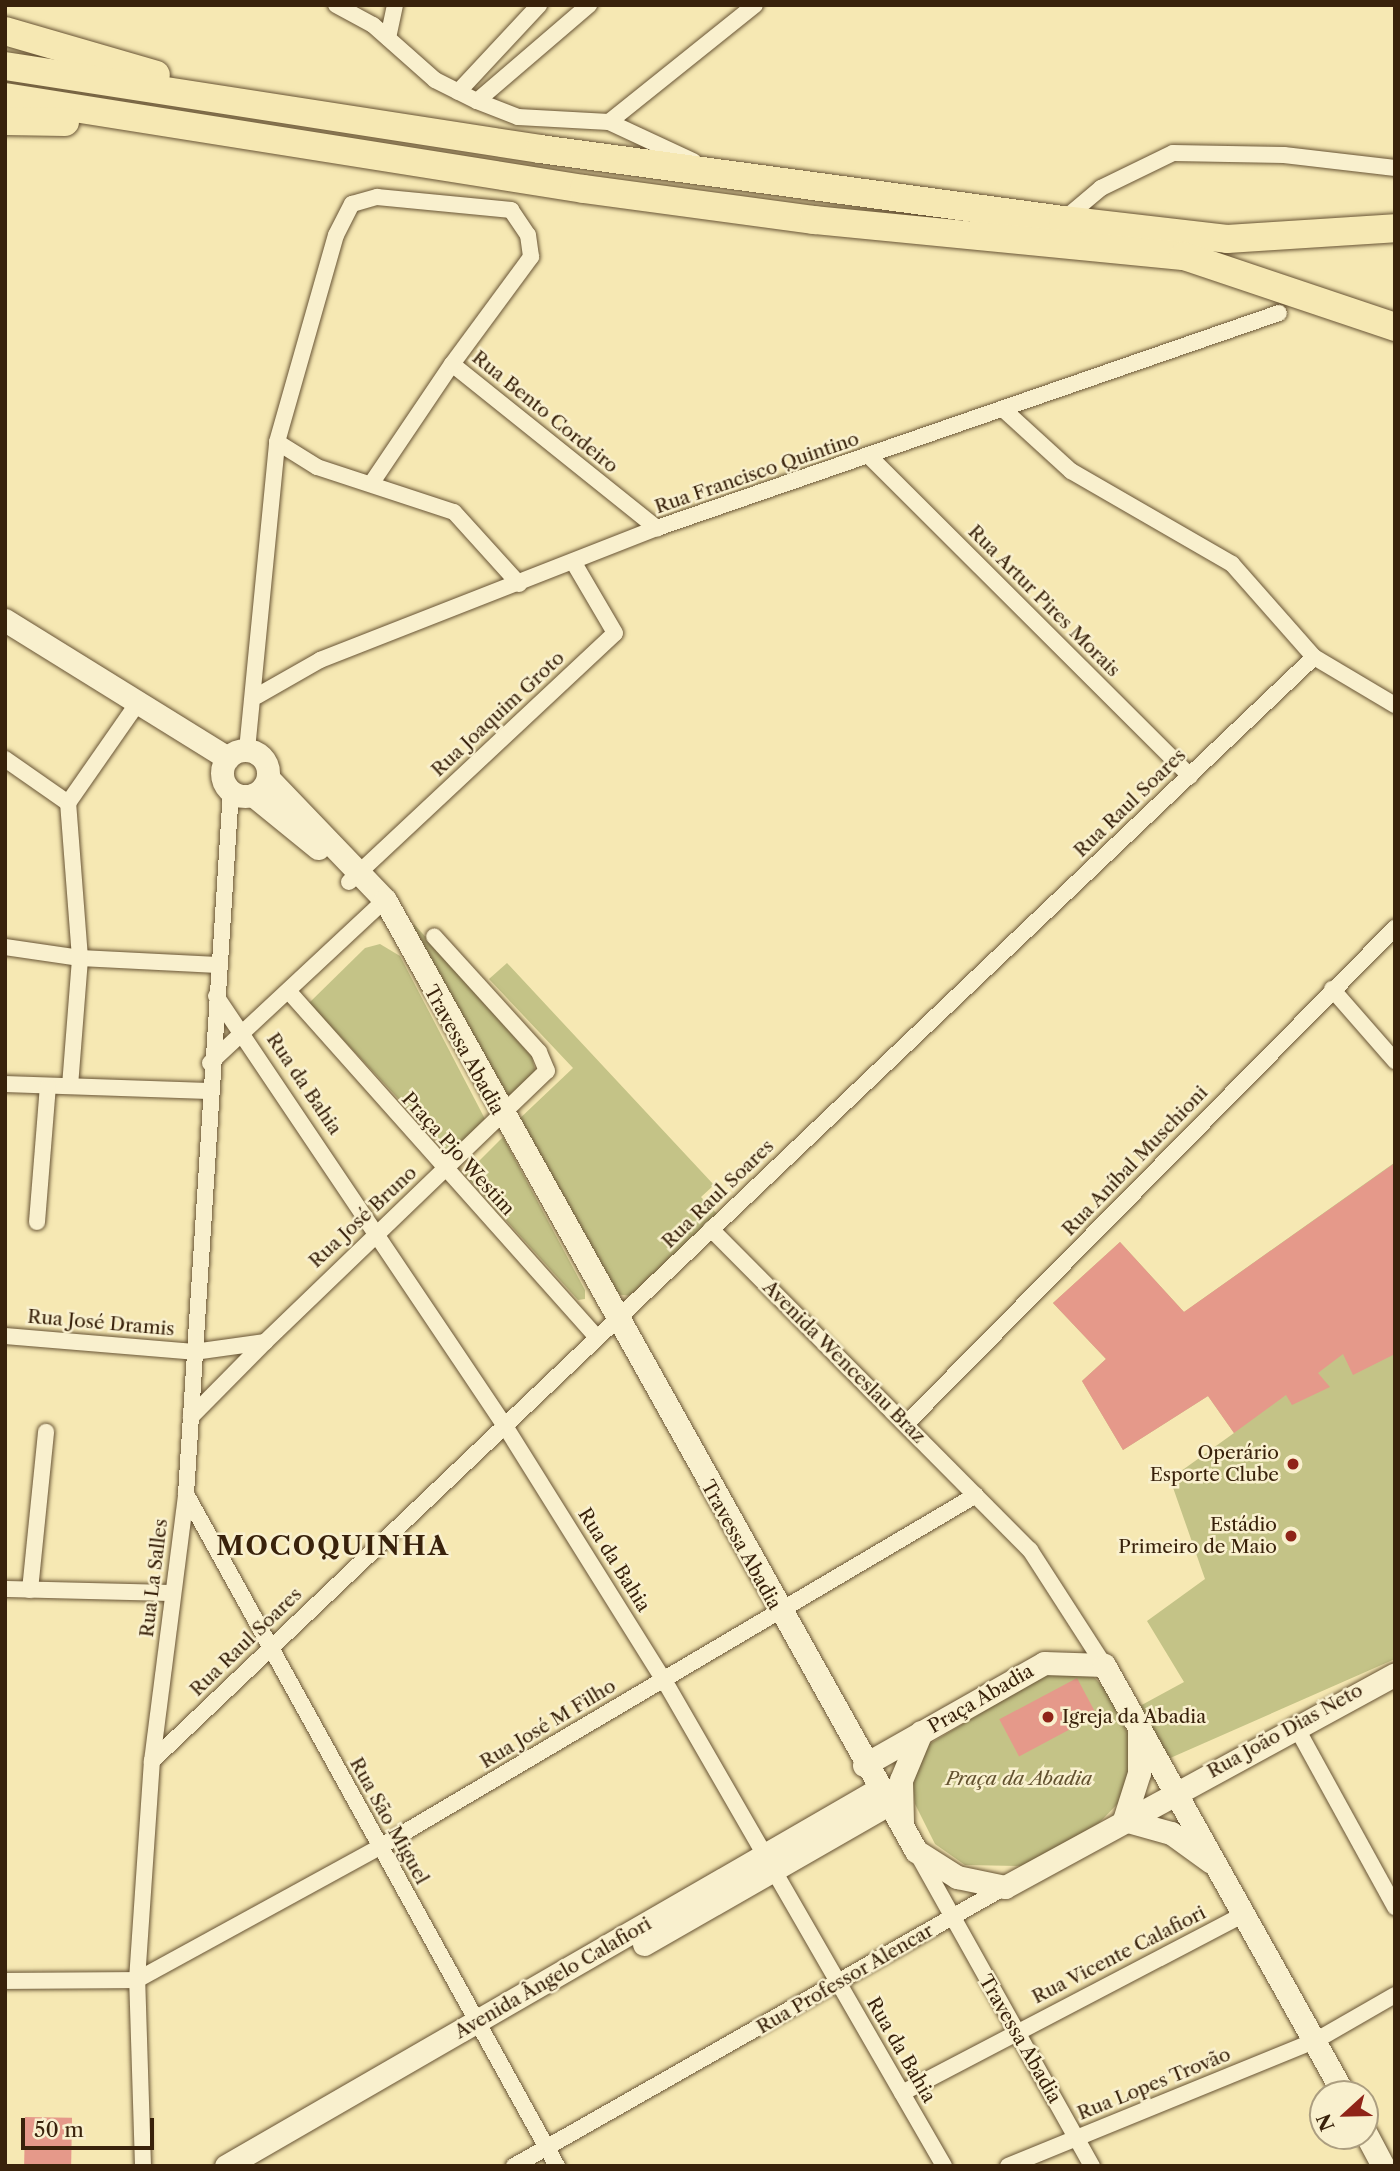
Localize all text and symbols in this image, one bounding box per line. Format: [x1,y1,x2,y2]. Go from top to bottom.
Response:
street label: Rua Bento Cordeiro [467,346,623,478]
street label: Rua Francisco Quintino [652,427,862,519]
street label: Rua Artur Pires Morais [963,520,1125,682]
street label: Rua Joaquim Groto [427,646,569,782]
street label: Rua Raul Soares [1069,744,1191,862]
street label: Travessa Abadia [419,981,509,1119]
street label: Rua da Bahia [261,1029,347,1139]
street label: Rua Aníbal Muschioni [1057,1081,1213,1241]
street label: Praça Pjo Westim [396,1087,520,1221]
street label: Rua Raul Soares [657,1135,779,1253]
street label: Rua José Bruno [304,1161,422,1273]
street label: Avenida Wenceslau Braz [758,1276,930,1448]
street label: Rua José Dramis [26,1305,176,1341]
place label: Operário Esporte Clube [1150,1442,1279,1486]
marker: Operário Esporte Clube [1285,1456,1301,1472]
street label: Travessa Abadia [696,1476,786,1614]
street label: Rua da Bahia [573,1504,655,1616]
place label: Estádio Primeiro de Maio [1118,1514,1277,1558]
street label: Rua La Salles [135,1517,173,1639]
marker: Estádio Primeiro de Maio [1283,1528,1299,1544]
district label: MOCOQUINHA [217,1531,449,1563]
street label: Rua Raul Soares [185,1583,307,1701]
street label: Praça Abadia [924,1659,1038,1739]
street label: Rua José M Filho [476,1674,620,1774]
street label: Rua João Dias Neto [1203,1679,1367,1783]
place label: Igreja da Abadia [1062,1706,1207,1728]
marker: Igreja da Abadia [1040,1709,1056,1725]
street label: Rua São Miguel [345,1754,433,1888]
park label: Praça da Abadia [946,1768,1092,1790]
street label: Rua Vicente Calafiori [1028,1901,1210,2009]
street label: Avenida Ângelo Calafiori [450,1912,656,2044]
street label: Rua Professor Alencar [752,1919,938,2039]
street label: Travessa Abadia [974,1970,1066,2108]
street label: Rua da Bahia [862,1993,940,2107]
street label: Rua Lopes Trovão [1074,2043,1234,2125]
north arrow [1309,2080,1379,2150]
scale bar [24,2104,158,2148]
text: N [1312,2110,1340,2134]
text: 50 m [34,2117,84,2142]

